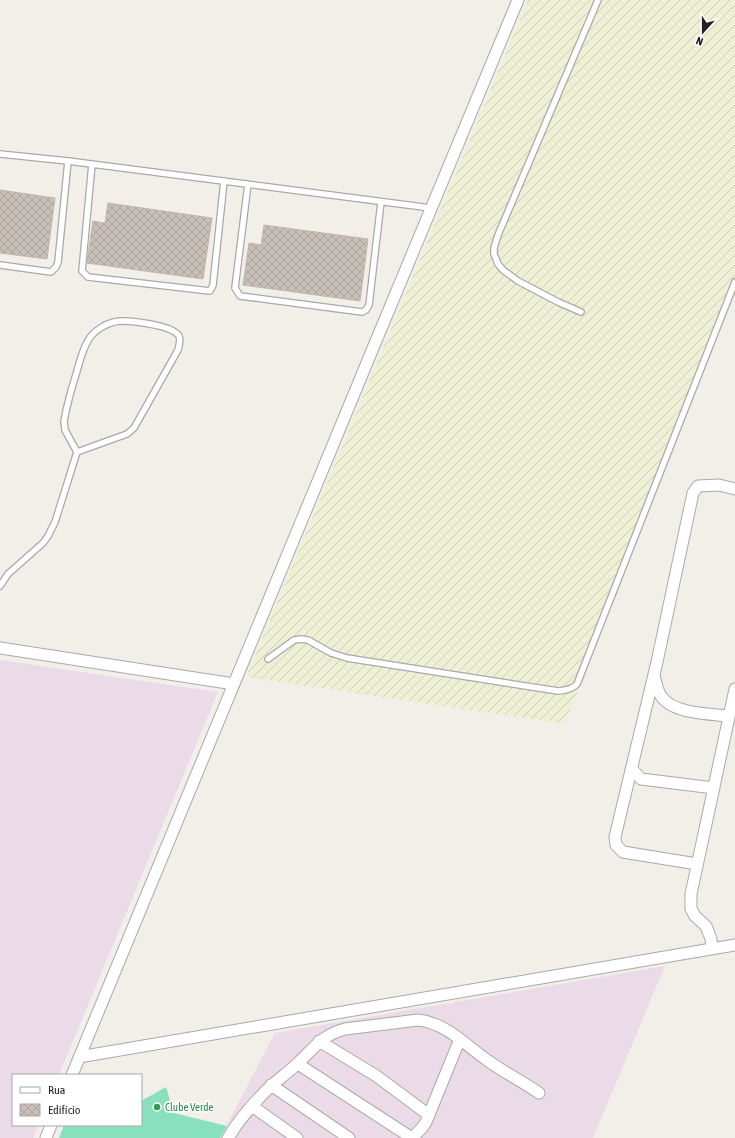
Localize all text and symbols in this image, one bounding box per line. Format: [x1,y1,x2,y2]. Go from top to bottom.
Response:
north arrow [683,12,723,52]
text: N [694,35,705,48]
legend [12,1074,142,1126]
text: Rua [48,1083,65,1097]
place label: Clube Verde [165,1101,213,1113]
marker: Clube Verde [152,1102,162,1112]
text: Edifício [48,1103,81,1117]

